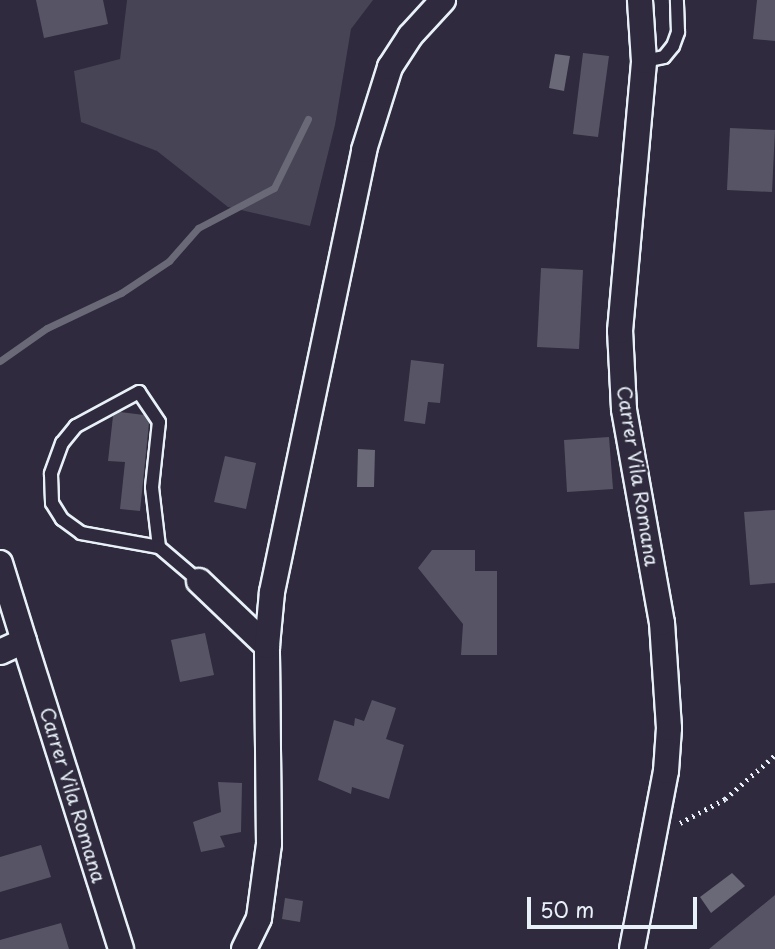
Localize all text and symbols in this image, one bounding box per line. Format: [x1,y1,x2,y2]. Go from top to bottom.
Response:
street label: Carrer Vila Romana [612,383,664,569]
street label: Carrer Vila Romana [35,704,111,886]
scale bar [530,883,700,927]
text: 50 m [540,893,594,925]

